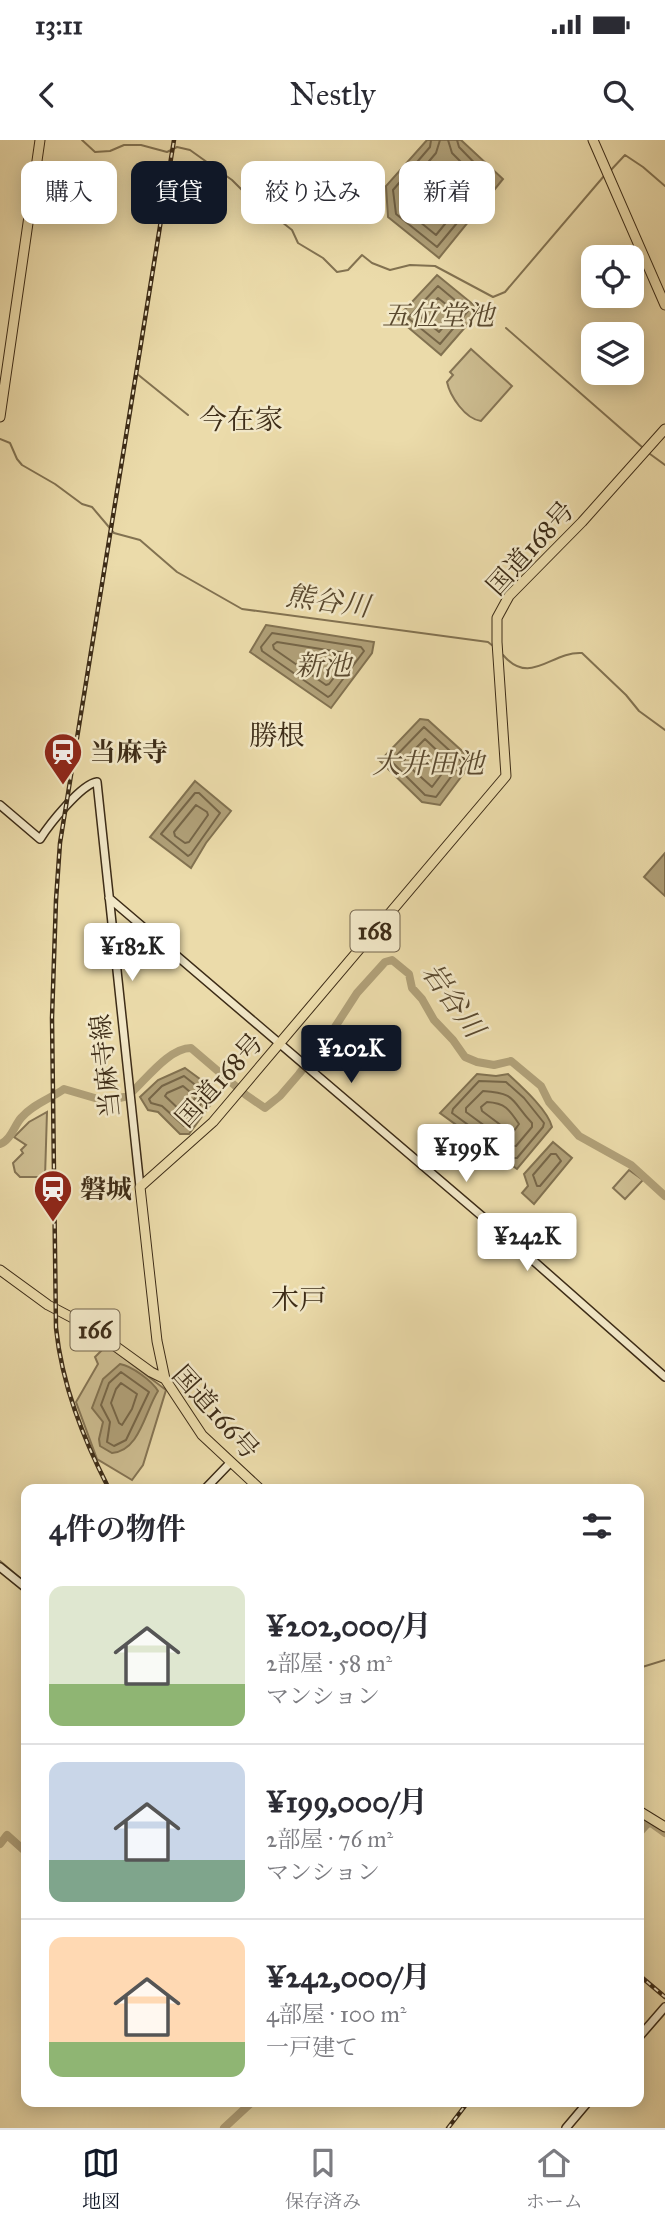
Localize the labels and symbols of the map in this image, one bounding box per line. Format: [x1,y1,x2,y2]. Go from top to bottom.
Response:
water label: 五位堂池 [382,298,497,333]
district label: 今在家 [199,402,283,437]
street label: 国道168号 [480,494,580,602]
water label: 熊谷川 [284,578,375,625]
water label: 新池 [295,648,354,683]
district label: 勝根 [249,718,305,753]
station icon: 当麻寺 [42,731,84,786]
place label: 当麻寺 [90,736,168,768]
water label: 大井田池 [372,746,487,781]
road number: 168 [350,910,400,952]
pin: ¥182K [83,924,181,983]
water label: 岩谷川 [414,956,494,1047]
street label: 当麻寺線 [84,1013,126,1119]
street label: 国道168号 [169,1026,269,1134]
pin: ¥202K [302,1026,400,1085]
pin: ¥199K [417,1124,515,1184]
station icon: 磐城 [32,1168,74,1223]
place label: 磐城 [80,1173,132,1205]
pin: ¥242K [478,1214,576,1273]
district label: 木戸 [271,1282,327,1317]
road number: 166 [70,1310,119,1350]
street label: 国道166号 [166,1359,266,1465]

